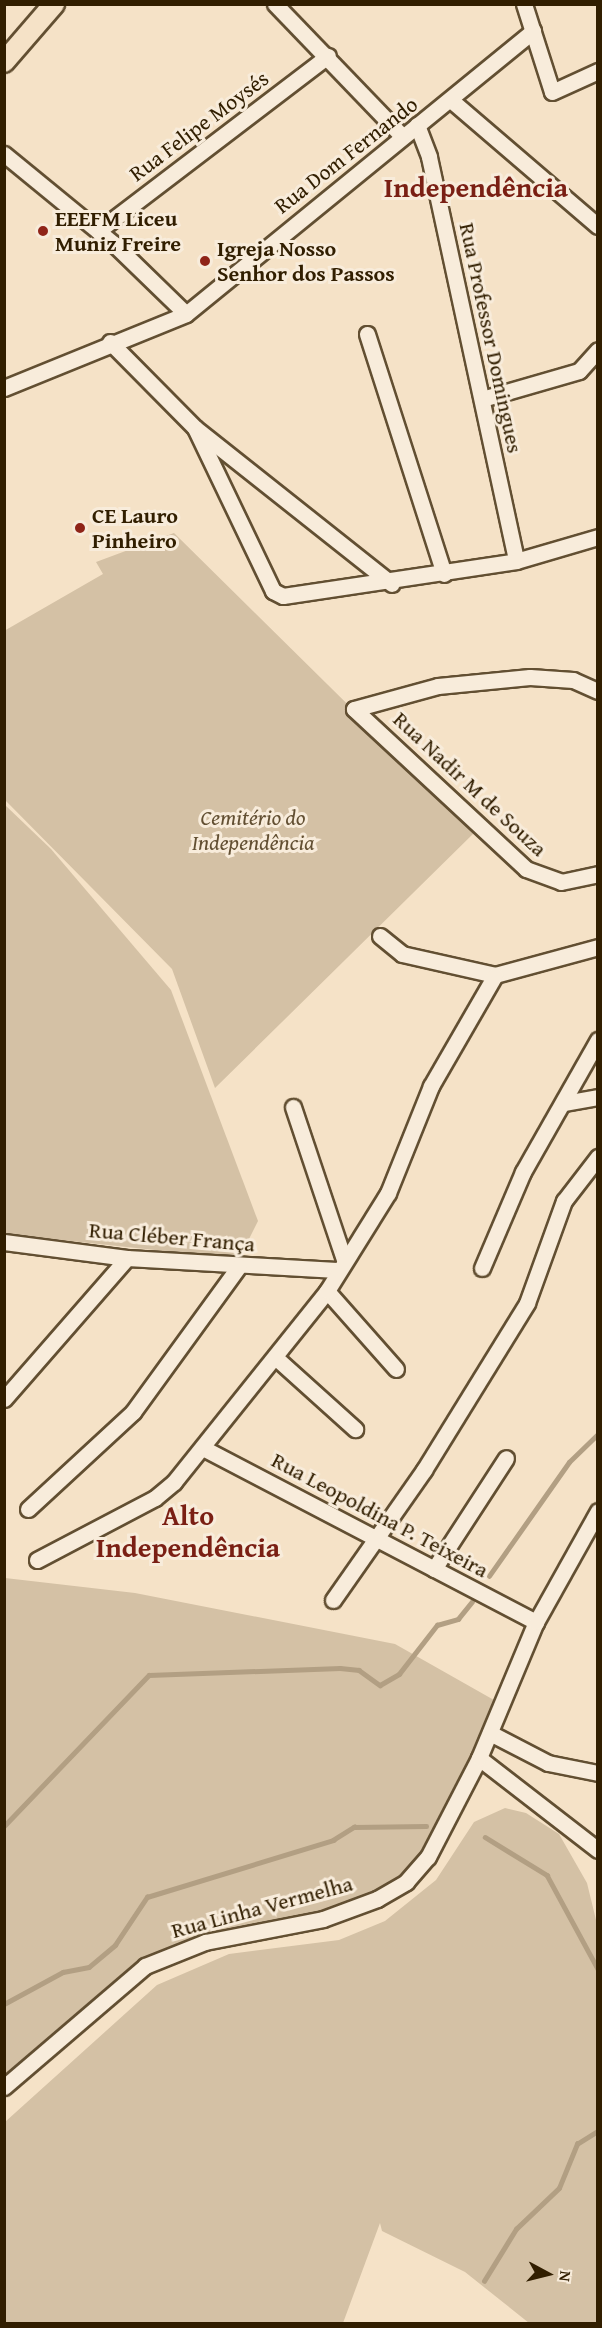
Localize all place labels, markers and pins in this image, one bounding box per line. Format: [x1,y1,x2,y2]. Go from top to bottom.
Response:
place label: EEEFM Liceu Muniz Freire [55,205,181,256]
marker: EEEFM Liceu Muniz Freire [36,224,50,238]
place label: Igreja Nosso Senhor dos Passos [217,235,395,286]
marker: Igreja Nosso Senhor dos Passos [198,254,212,268]
place label: CE Lauro Pinheiro [92,502,178,554]
marker: CE Lauro Pinheiro [73,521,87,535]

